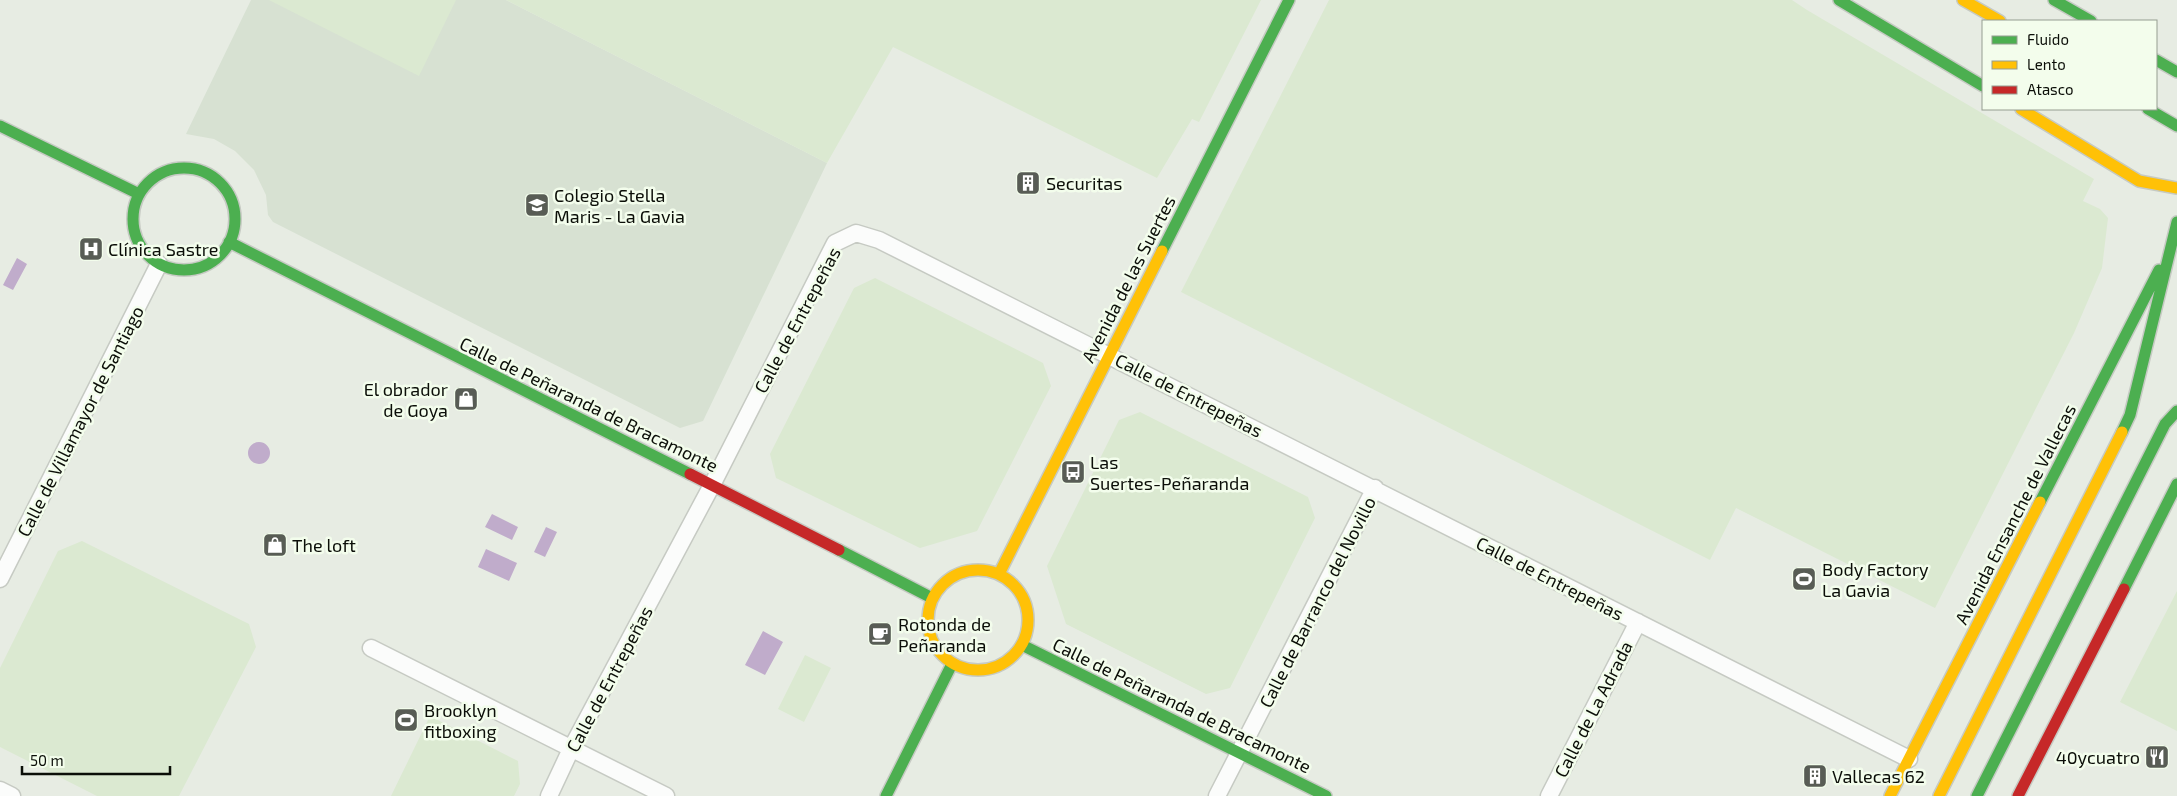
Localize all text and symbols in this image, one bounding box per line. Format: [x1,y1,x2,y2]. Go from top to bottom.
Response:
legend [1982,20,2157,110]
text: Fluido [2027,30,2069,48]
text: Lento [2027,55,2066,73]
text: Atasco [2027,80,2073,98]
building icon: Securitas [1015,170,1041,196]
place label: Securitas [1046,172,1122,194]
place label: Colegio Stella Maris - La Gavia [554,184,685,227]
school or university icon: Colegio Stella Maris - La Gavia [524,192,550,218]
street label: Avenida de las Suertes [1076,192,1180,366]
hospital icon: Clínica Sastre [78,236,104,262]
place label: Clínica Sastre [108,238,218,260]
street label: Calle de Entrepeñas [749,243,845,397]
street label: Calle de Villamayor de Santiago [12,302,148,540]
street label: Calle de Peñaranda de Bracamonte [456,332,722,476]
street label: Calle de Entrepeñas [1112,348,1266,442]
place label: El obrador de Goya [364,378,448,421]
shop icon: El obrador de Goya [453,386,479,412]
street label: Avenida Ensanche de Vallecas [1950,400,2080,628]
place label: Las Suertes-Peñaranda [1090,451,1249,494]
bus stop icon: Las Suertes-Peñaranda [1060,459,1086,485]
street label: Calle de Barranco del Novillo [1254,493,1380,711]
street label: Calle de Entrepeñas [1473,531,1627,625]
shop icon: The loft [262,532,288,558]
place label: The loft [292,534,356,556]
place label: Body Factory La Gavia [1822,558,1929,601]
sports icon: Body Factory La Gavia [1791,566,1817,592]
street label: Calle de Entrepeñas [561,602,657,756]
place label: Rotonda de Peñaranda [898,613,991,656]
cafe icon: Rotonda de Peñaranda [867,621,893,647]
street label: Calle de Peñaranda de Bracamonte [1049,633,1315,777]
street label: Calle de La Adrada [1549,637,1637,781]
place label: Brooklyn fitboxing [424,699,497,742]
sports icon: Brooklyn fitboxing [393,707,419,733]
scale bar [22,744,170,776]
restaurant icon: 40ycuatro [2144,744,2170,770]
place label: 40ycuatro [2056,746,2140,768]
text: 50 m [30,751,64,769]
building icon: Vallecas 62 [1802,763,1828,789]
place label: Vallecas 62 [1832,765,1925,787]

